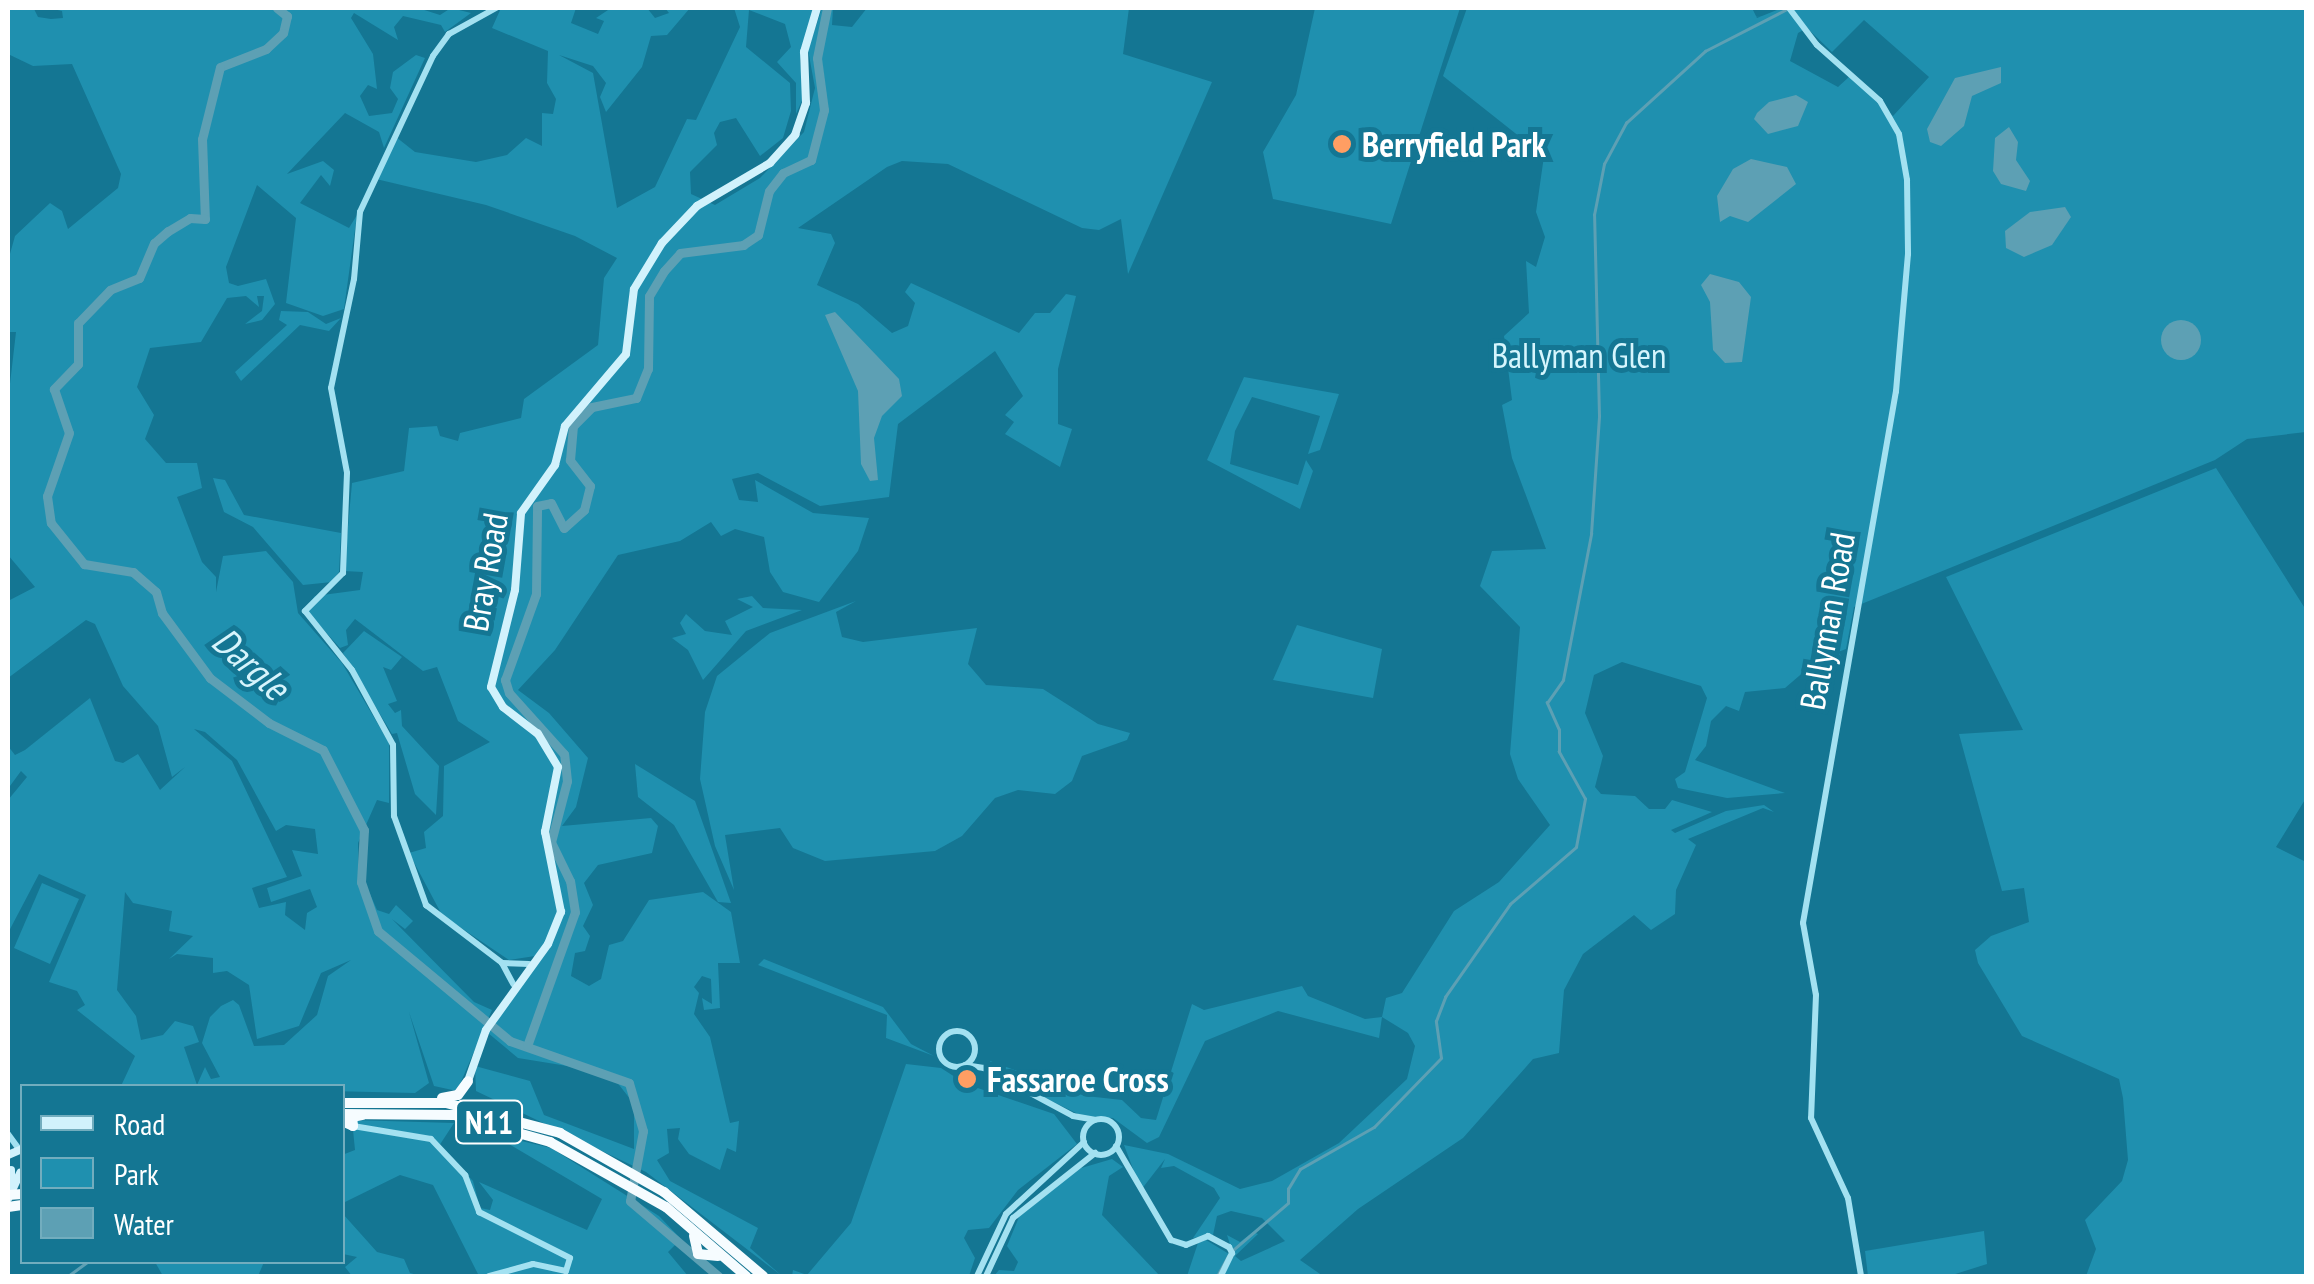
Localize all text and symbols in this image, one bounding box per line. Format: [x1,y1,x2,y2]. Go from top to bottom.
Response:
place label: Berryfield Park [1362,123,1546,165]
marker: Berryfield Park [1331,133,1353,155]
park label: Ballyman Glen [1492,334,1666,376]
street label: Bray Road [454,509,516,635]
street label: Ballyman Road [1791,529,1863,713]
water label: Dargle [204,617,298,709]
place label: Fassaroe Cross [987,1058,1169,1100]
marker: Fassaroe Cross [956,1068,978,1090]
legend [20,1084,345,1264]
road number: N11 [454,1095,524,1149]
text: Road [114,1104,165,1143]
text: Park [114,1154,159,1193]
text: Water [114,1204,174,1243]

